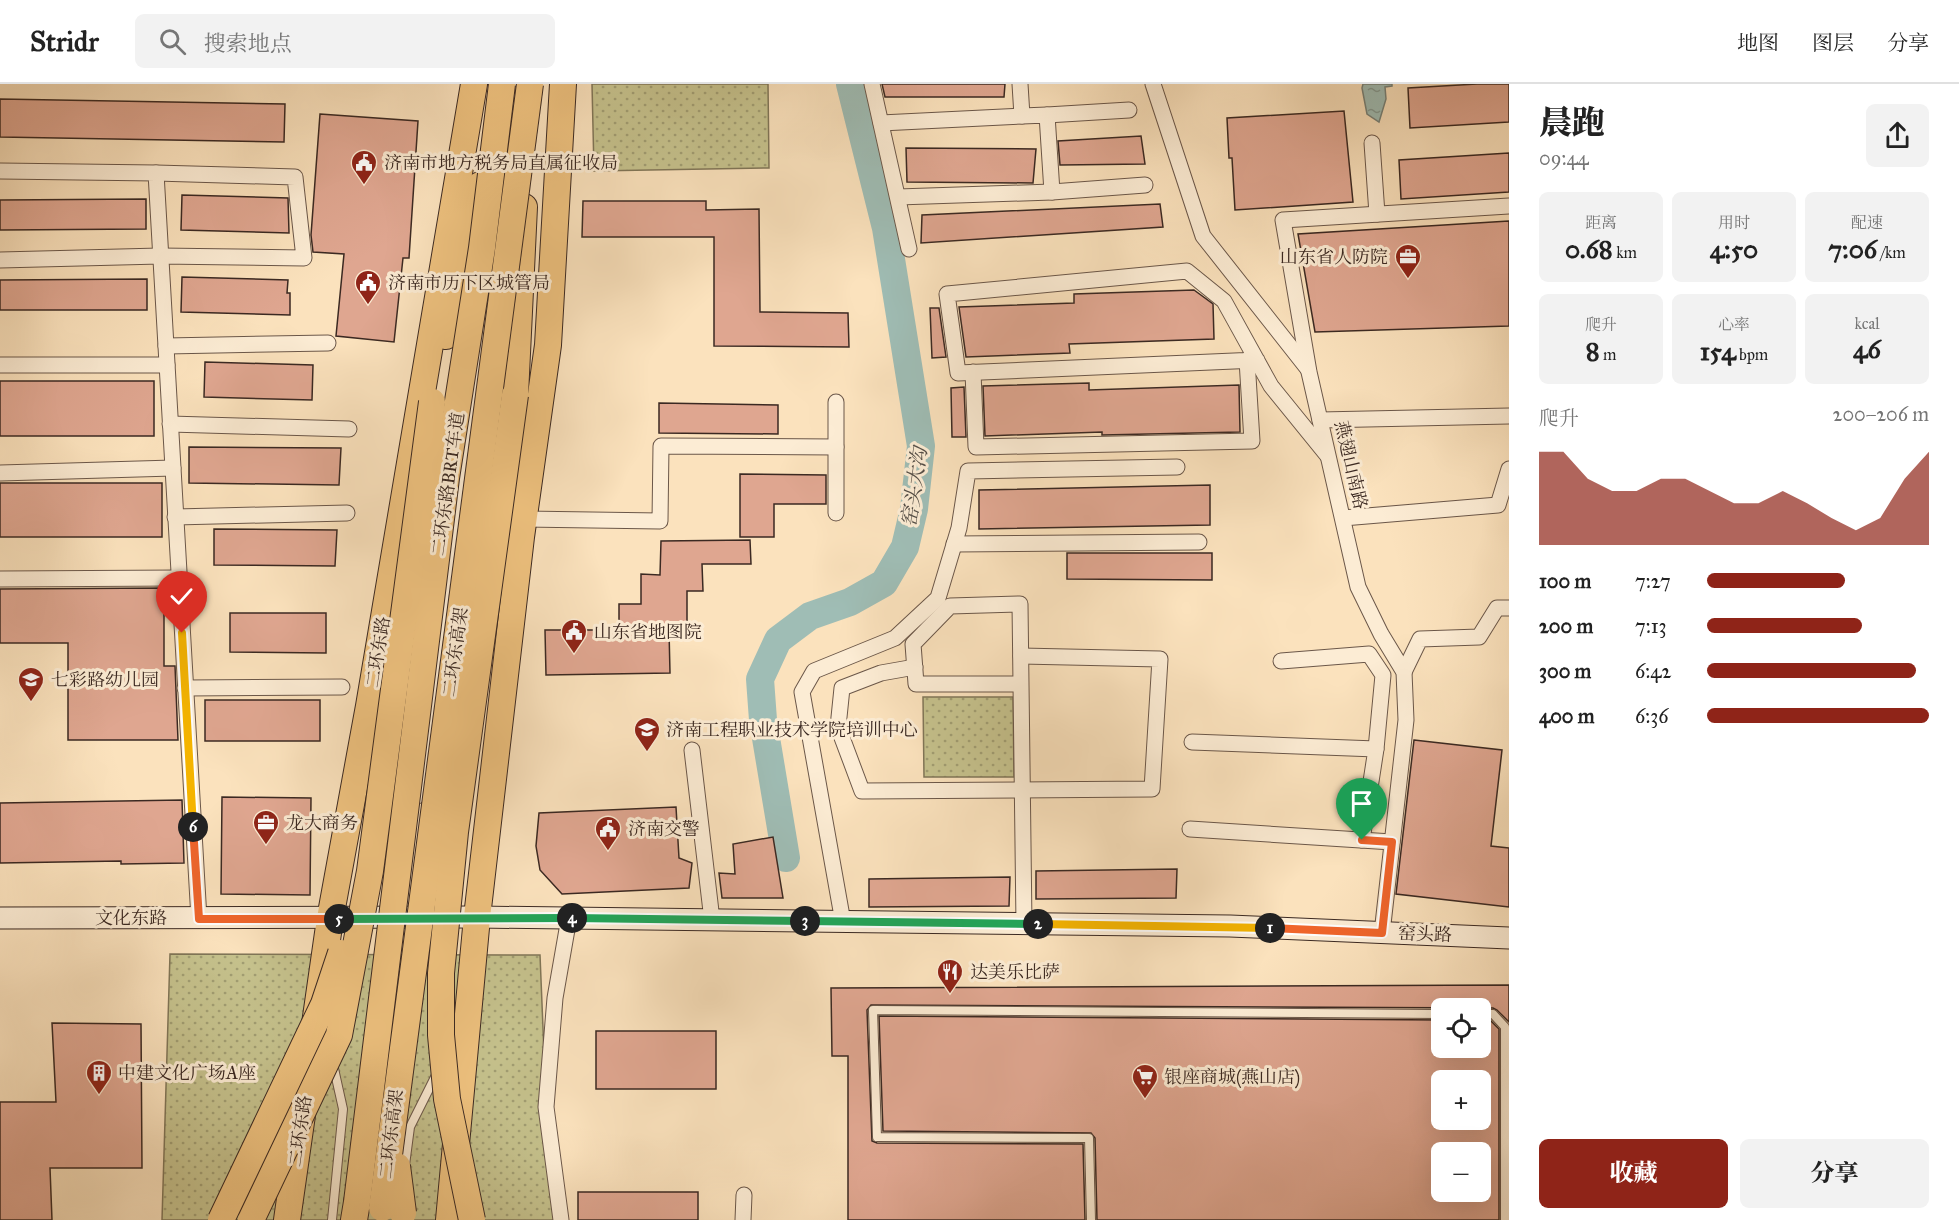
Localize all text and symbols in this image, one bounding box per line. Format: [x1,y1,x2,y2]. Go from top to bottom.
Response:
search box [135,14,555,68]
text: Stridr [30,24,99,59]
icon: search [156,25,189,58]
text: 搜索地点 [204,30,292,57]
text: 地图 [1737,30,1779,56]
text: 图层 [1812,30,1854,56]
text: 分享 [1887,30,1929,56]
text: 晨跑 [1539,103,1605,143]
button: share [1866,104,1929,167]
text: 09:44 [1539,146,1589,170]
public building icon: 济南市地方税务局直属征收局 [349,148,379,186]
place label: 济南市地方税务局直属征收局 [384,152,618,174]
text: 距离 [1585,213,1617,232]
text: 用时 [1718,213,1750,232]
text: 配速 [1851,213,1883,232]
text: 0.68 [1565,233,1613,265]
text: 4:50 [1710,233,1758,265]
text: 7:06 [1828,233,1877,265]
office icon: 山东省人防院 [1393,242,1423,280]
text: km [1613,243,1637,262]
text: /km [1877,243,1906,262]
place label: 山东省人防院 [1280,246,1388,268]
public building icon: 济南市历下区城管局 [353,268,383,306]
place label: 济南市历下区城管局 [388,272,550,294]
text: kcal [1854,314,1880,333]
text: 爬升 [1585,315,1617,334]
text: 心率 [1718,315,1750,334]
text: 46 [1853,333,1881,365]
text: 8 [1586,335,1599,367]
text: 154 [1700,335,1736,367]
text: m [1599,345,1616,364]
text: bpm [1736,345,1768,364]
text: 200–206 m [1833,402,1929,426]
text: 爬升 [1539,406,1579,430]
street label: 二环东路BRT车道 [427,411,469,557]
street label: 燕翅山南路 [1330,419,1372,511]
water label: 窑头大沟 [897,443,932,528]
text: 100 m [1539,569,1591,593]
text: 7:27 [1635,569,1671,593]
pin [156,571,207,633]
icon: check [165,580,198,613]
street label: 二环东高架 [438,606,472,698]
text: 200 m [1539,614,1593,638]
text: 7:13 [1635,614,1667,638]
street label: 二环东路 [362,615,394,689]
public building icon: 山东省地图院 [559,617,589,655]
place label: 山东省地图院 [594,621,702,643]
text: 300 m [1539,659,1591,683]
text: 6:42 [1635,659,1671,683]
school or university icon: 七彩路幼儿园 [16,665,46,703]
place label: 七彩路幼儿园 [51,669,159,691]
text: 400 m [1539,704,1595,728]
text: 6:36 [1635,704,1669,728]
school or university icon: 济南工程职业技术学院培训中心 [632,715,662,753]
place label: 济南工程职业技术学院培训中心 [666,719,918,741]
pin [1336,778,1387,840]
icon: arrive [1345,787,1378,820]
office icon: 龙大商务 [251,808,281,846]
pin: 6 [178,812,208,842]
place label: 龙大商务 [286,812,358,834]
public building icon: 济南交警 [593,814,623,852]
text: 6 [189,817,197,836]
place label: 济南交警 [628,818,700,840]
pin: 4 [557,903,587,933]
pin: 5 [324,904,354,934]
pin: 3 [790,906,820,936]
street label: 文化东路 [95,907,167,929]
text: 4 [568,908,576,927]
text: 5 [335,909,343,928]
pin: 2 [1023,909,1053,939]
text: 3 [802,911,808,930]
pin: 1 [1255,913,1285,943]
text: 2 [1034,914,1042,933]
text: 1 [1267,918,1273,937]
street label: 窑头路 [1398,922,1452,946]
restaurant icon: 达美乐比萨 [935,957,965,995]
place label: 达美乐比萨 [970,961,1060,983]
map controls [1431,998,1491,1202]
button: locate [1431,998,1491,1058]
building icon: 中建文化广场A座 [84,1058,114,1096]
place label: 中建文化广场A座 [118,1062,256,1084]
supermarket icon: 银座商城(燕山店) [1130,1062,1160,1100]
place label: 银座商城(燕山店) [1164,1066,1300,1089]
button: + [1431,1070,1491,1130]
street label: 二环东高架 [375,1088,407,1180]
street label: 二环东路 [284,1094,316,1168]
button: 收藏 [1539,1139,1728,1208]
button: 分享 [1740,1139,1929,1208]
button: − [1431,1142,1491,1202]

